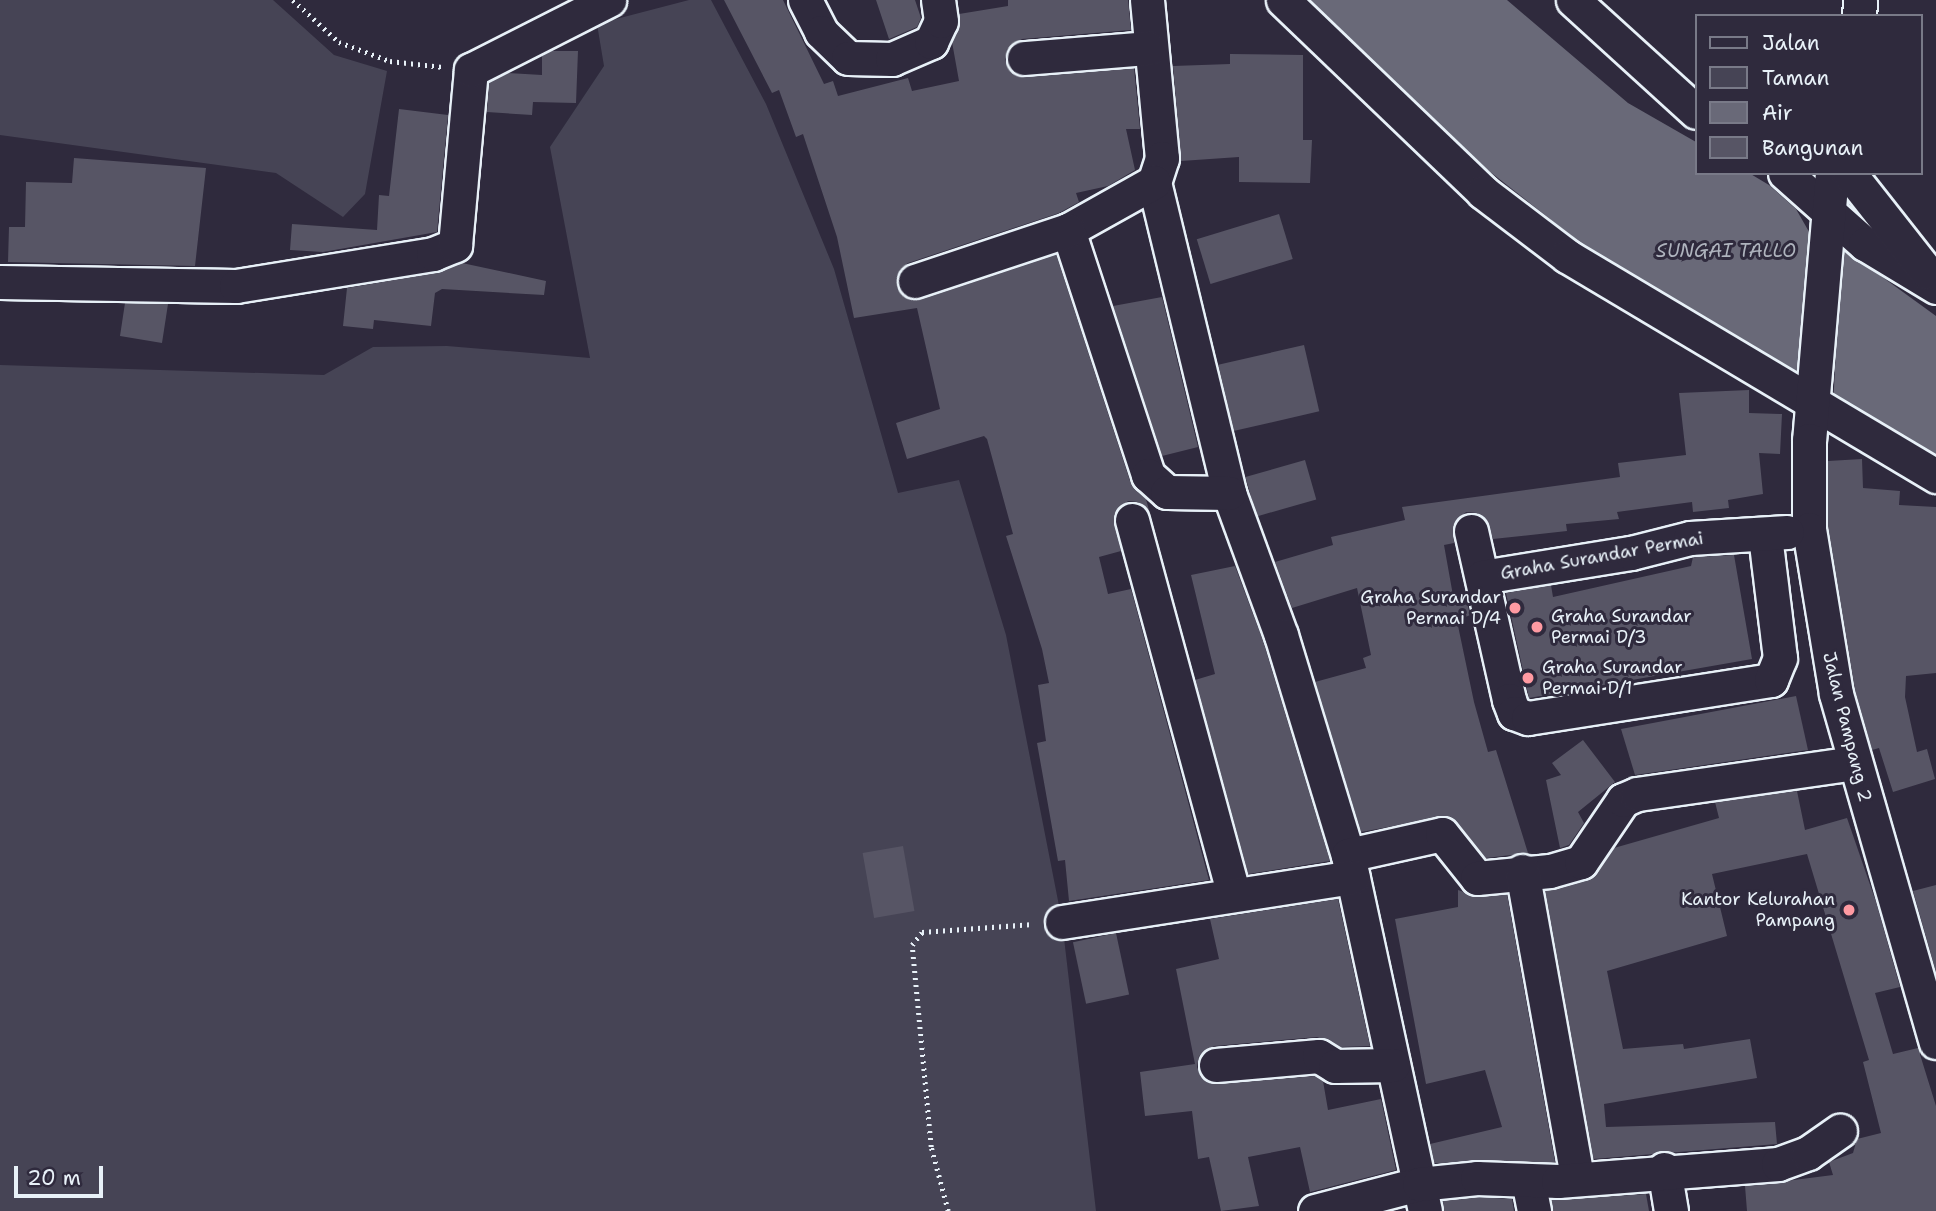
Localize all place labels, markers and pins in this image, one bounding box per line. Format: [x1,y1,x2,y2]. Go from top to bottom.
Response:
place label: Graha Surandar Permai D/4 [1360,587,1501,630]
marker: Graha Surandar Permai D/4 [1507,600,1523,616]
place label: Graha Surandar Permai D/3 [1551,606,1692,648]
marker: Graha Surandar Permai D/3 [1529,619,1545,635]
place label: Graha Surandar Permai D/1 [1542,657,1683,700]
marker: Graha Surandar Permai D/1 [1520,670,1536,686]
place label: Kantor Kelurahan Pampang [1681,889,1835,932]
marker: Kantor Kelurahan Pampang [1841,902,1857,918]

